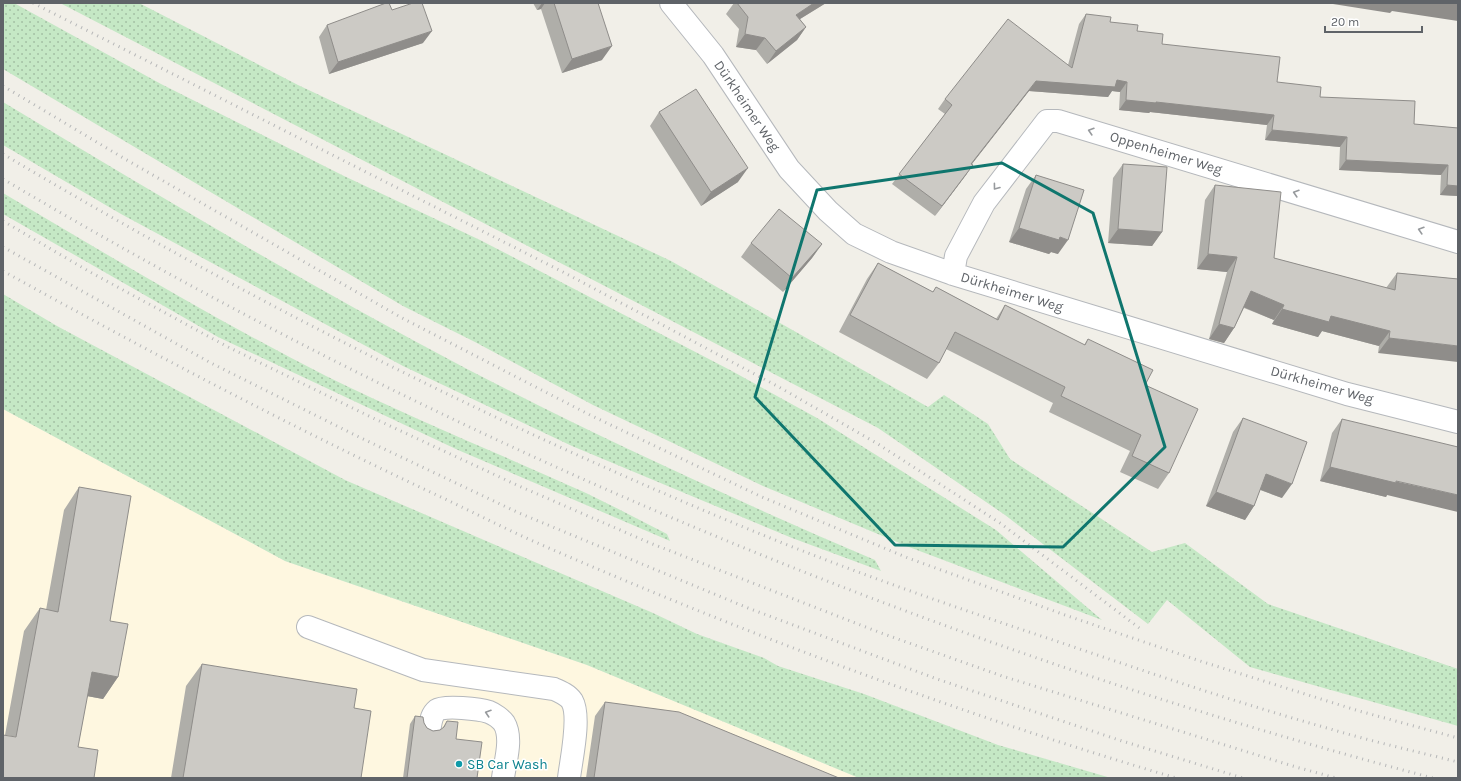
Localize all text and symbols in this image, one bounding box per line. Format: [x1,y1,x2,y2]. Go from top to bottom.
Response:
scale bar [1325,8,1422,34]
text: 20 m [1331,15,1359,29]
street label: Dürkheimer Weg [710,57,784,155]
one-way arrow [1088,127,1095,136]
street label: Oppenheimer Weg [1108,128,1224,178]
one-way arrow [994,183,1001,190]
one-way arrow [1293,189,1300,198]
one-way arrow [1417,226,1424,235]
street label: Dürkheimer Weg [959,268,1065,316]
street label: Dürkheimer Weg [1269,362,1376,408]
one-way arrow [484,709,491,718]
place label: SB Car Wash [467,756,548,773]
marker: SB Car Wash [454,759,464,769]

